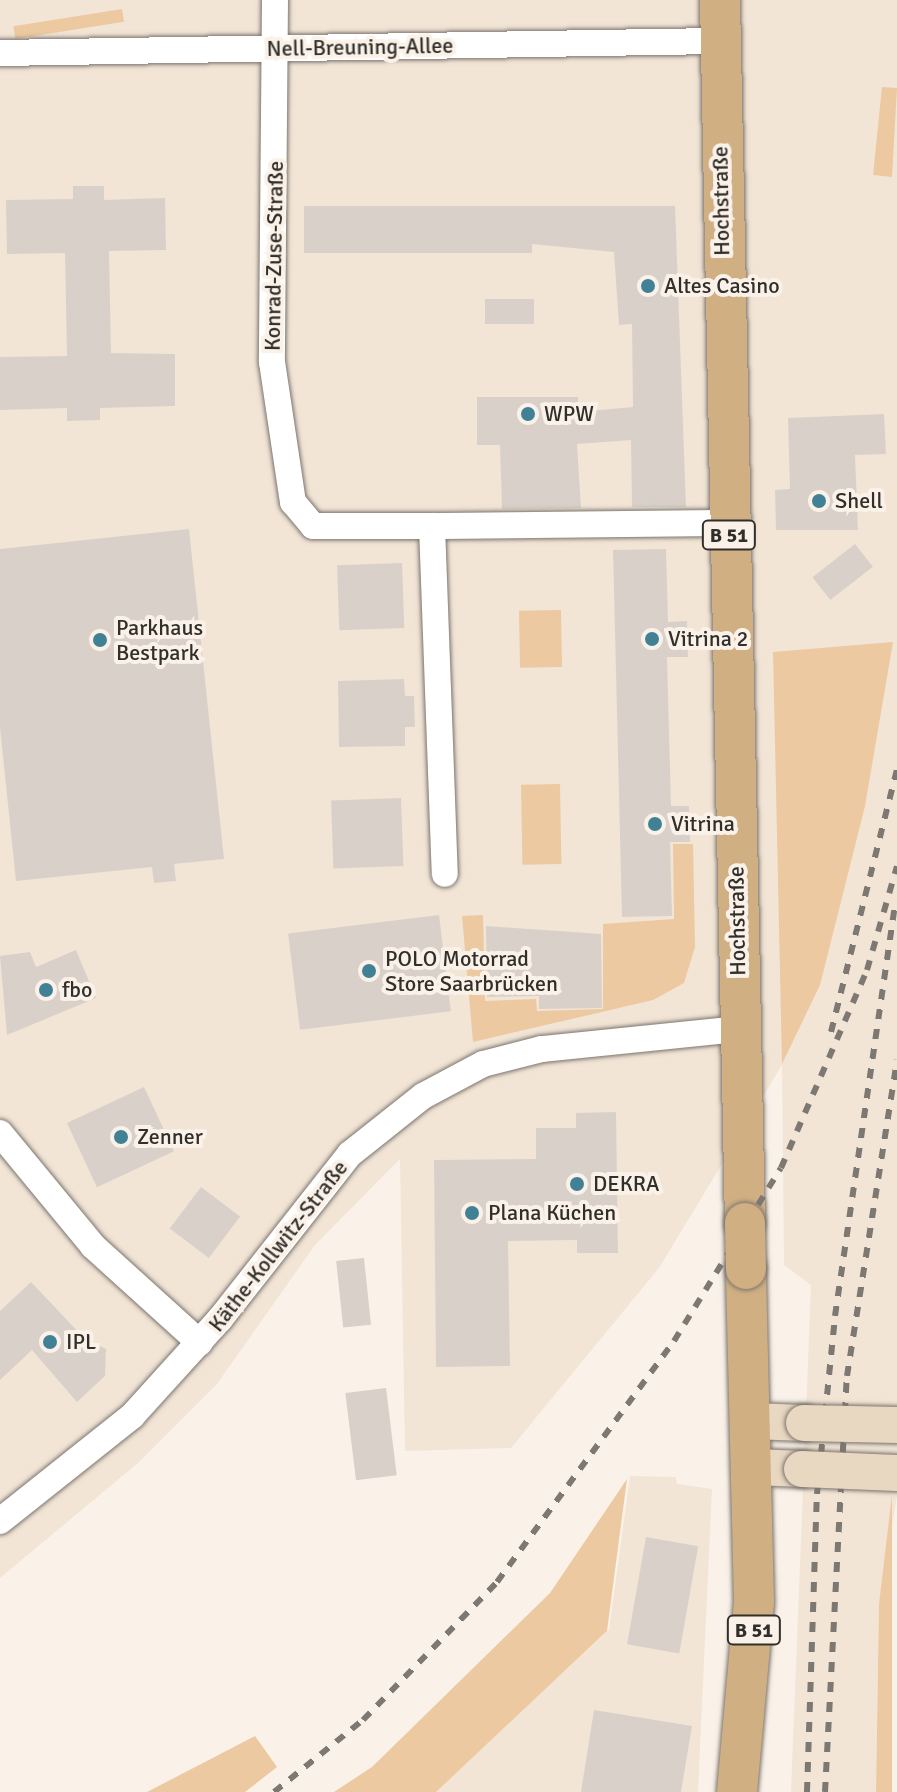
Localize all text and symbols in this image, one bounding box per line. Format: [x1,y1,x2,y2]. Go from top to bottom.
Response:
street label: Nell-Breuning-Allee [266,32,454,62]
street label: Hochstraße [707,146,735,256]
street label: Konrad-Zuse-Straße [259,161,289,351]
place label: Altes Casino [664,273,780,299]
marker: Altes Casino [639,277,657,295]
place label: WPW [544,401,594,427]
marker: WPW [519,405,537,423]
place label: Shell [835,488,883,514]
marker: Shell [810,492,828,510]
road number: B 51 [701,519,757,551]
place label: Parkhaus Bestpark [116,614,203,666]
place label: Vitrina 2 [668,626,749,652]
marker: Vitrina 2 [643,630,661,648]
marker: Parkhaus Bestpark [91,631,109,649]
place label: Vitrina [671,811,735,837]
marker: Vitrina [646,815,664,833]
street label: Hochstraße [723,866,751,976]
place label: POLO Motorrad Store Saarbrücken [385,945,558,996]
marker: POLO Motorrad Store Saarbrücken [360,962,378,980]
place label: fbo [62,977,92,1003]
marker: fbo [37,981,55,999]
place label: Zenner [137,1124,203,1150]
marker: Zenner [112,1128,130,1146]
street label: Käthe-Kollwitz-Straße [203,1155,353,1337]
place label: DEKRA [593,1171,659,1197]
marker: DEKRA [568,1175,586,1193]
place label: Plana Küchen [488,1200,616,1226]
marker: Plana Küchen [463,1204,481,1222]
place label: IPL [66,1329,96,1355]
marker: IPL [41,1333,59,1351]
road number: B 51 [726,1614,782,1646]

